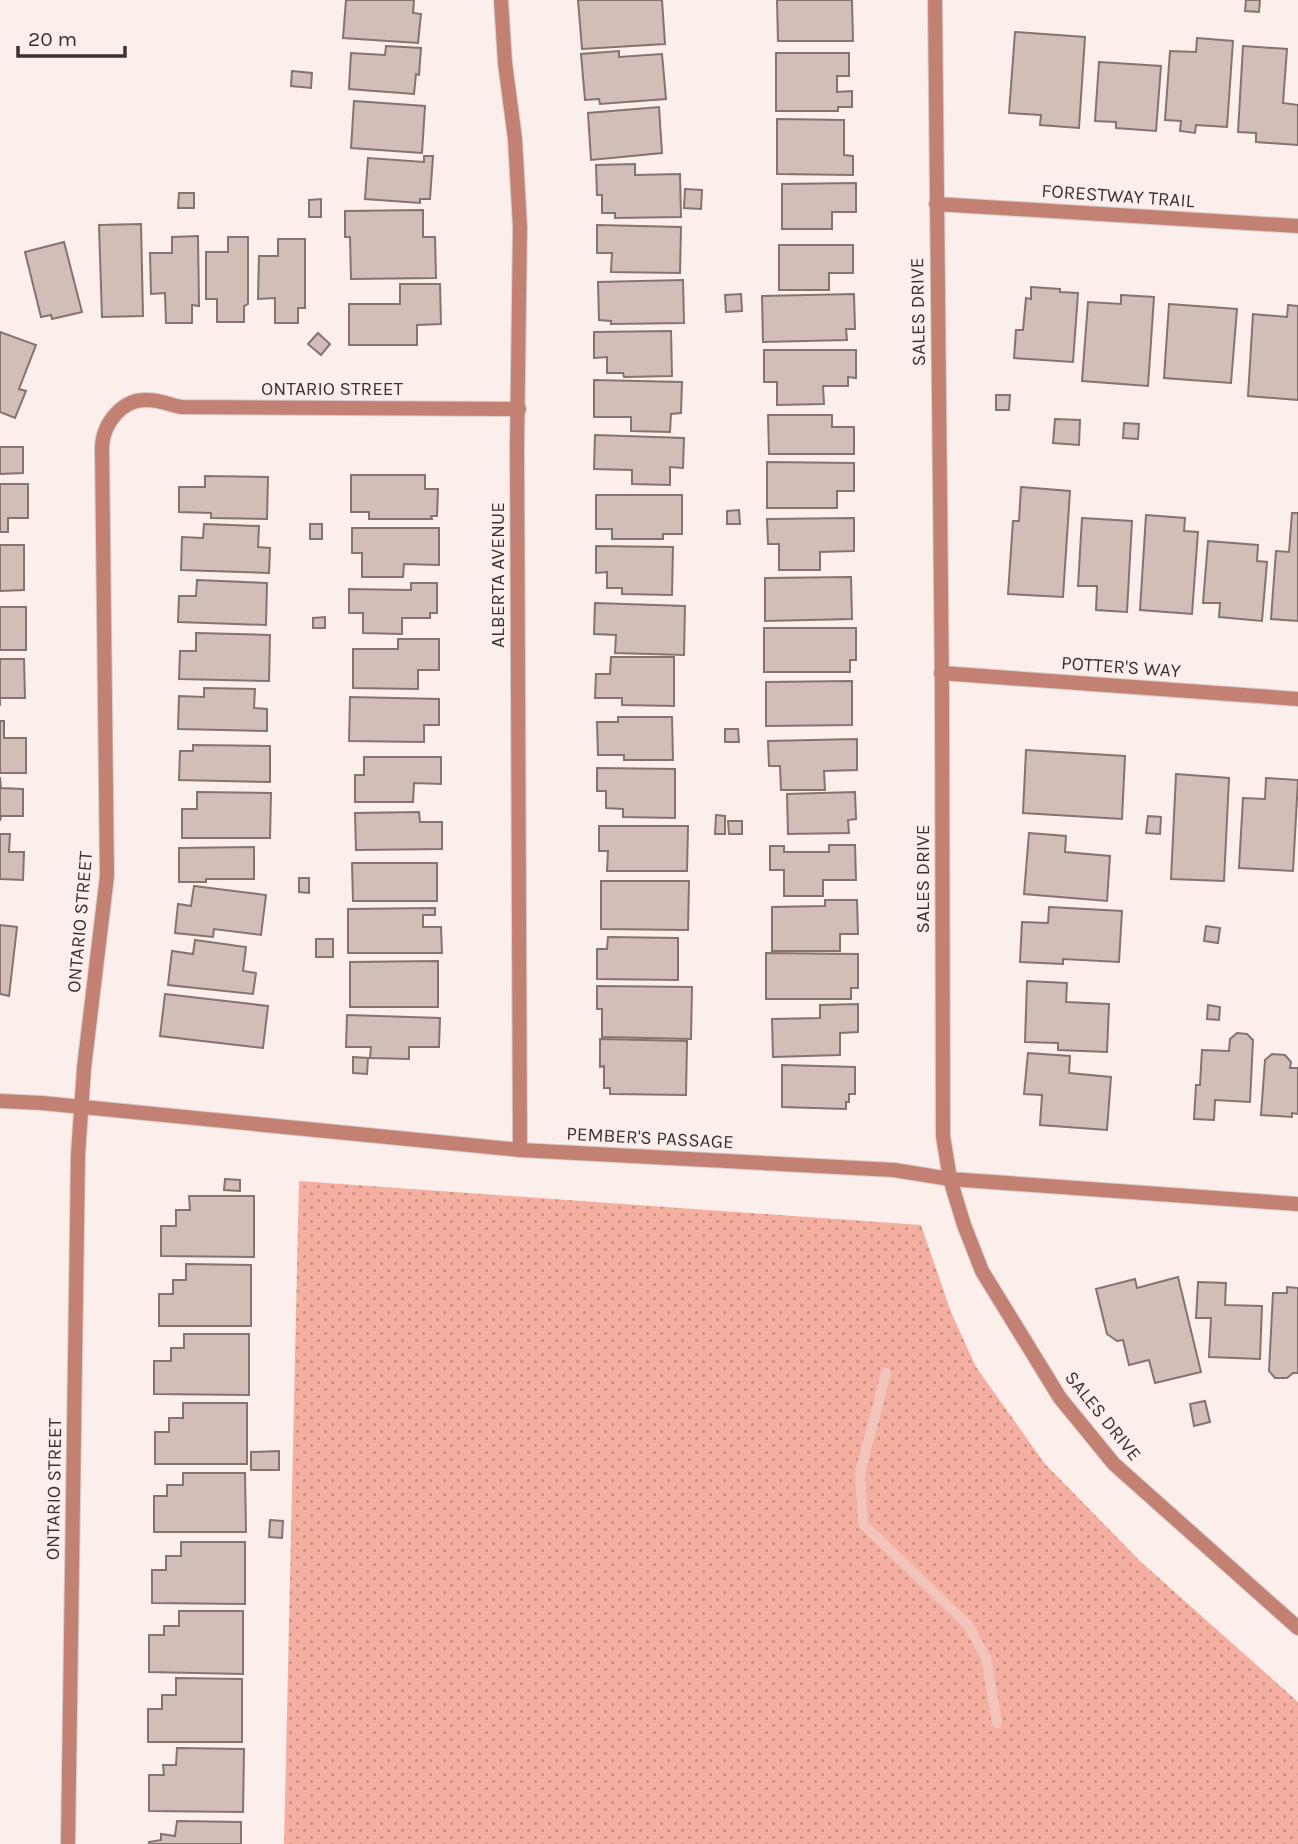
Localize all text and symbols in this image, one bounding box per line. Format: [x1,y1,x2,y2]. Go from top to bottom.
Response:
scale bar [18,14,124,58]
text: 20 m [28,27,77,51]
street label: FORESTWAY TRAIL [1041,180,1195,212]
street label: SALES DRIVE [906,257,930,367]
street label: ONTARIO STREET [261,378,404,400]
street label: ALBERTA AVENUE [487,502,509,648]
street label: POTTER'S WAY [1060,652,1182,682]
street label: SALES DRIVE [912,825,934,933]
street label: ONTARIO STREET [63,850,97,994]
street label: PEMBER'S PASSAGE [566,1123,734,1153]
street label: SALES DRIVE [1060,1367,1146,1465]
street label: ONTARIO STREET [42,1417,66,1560]

